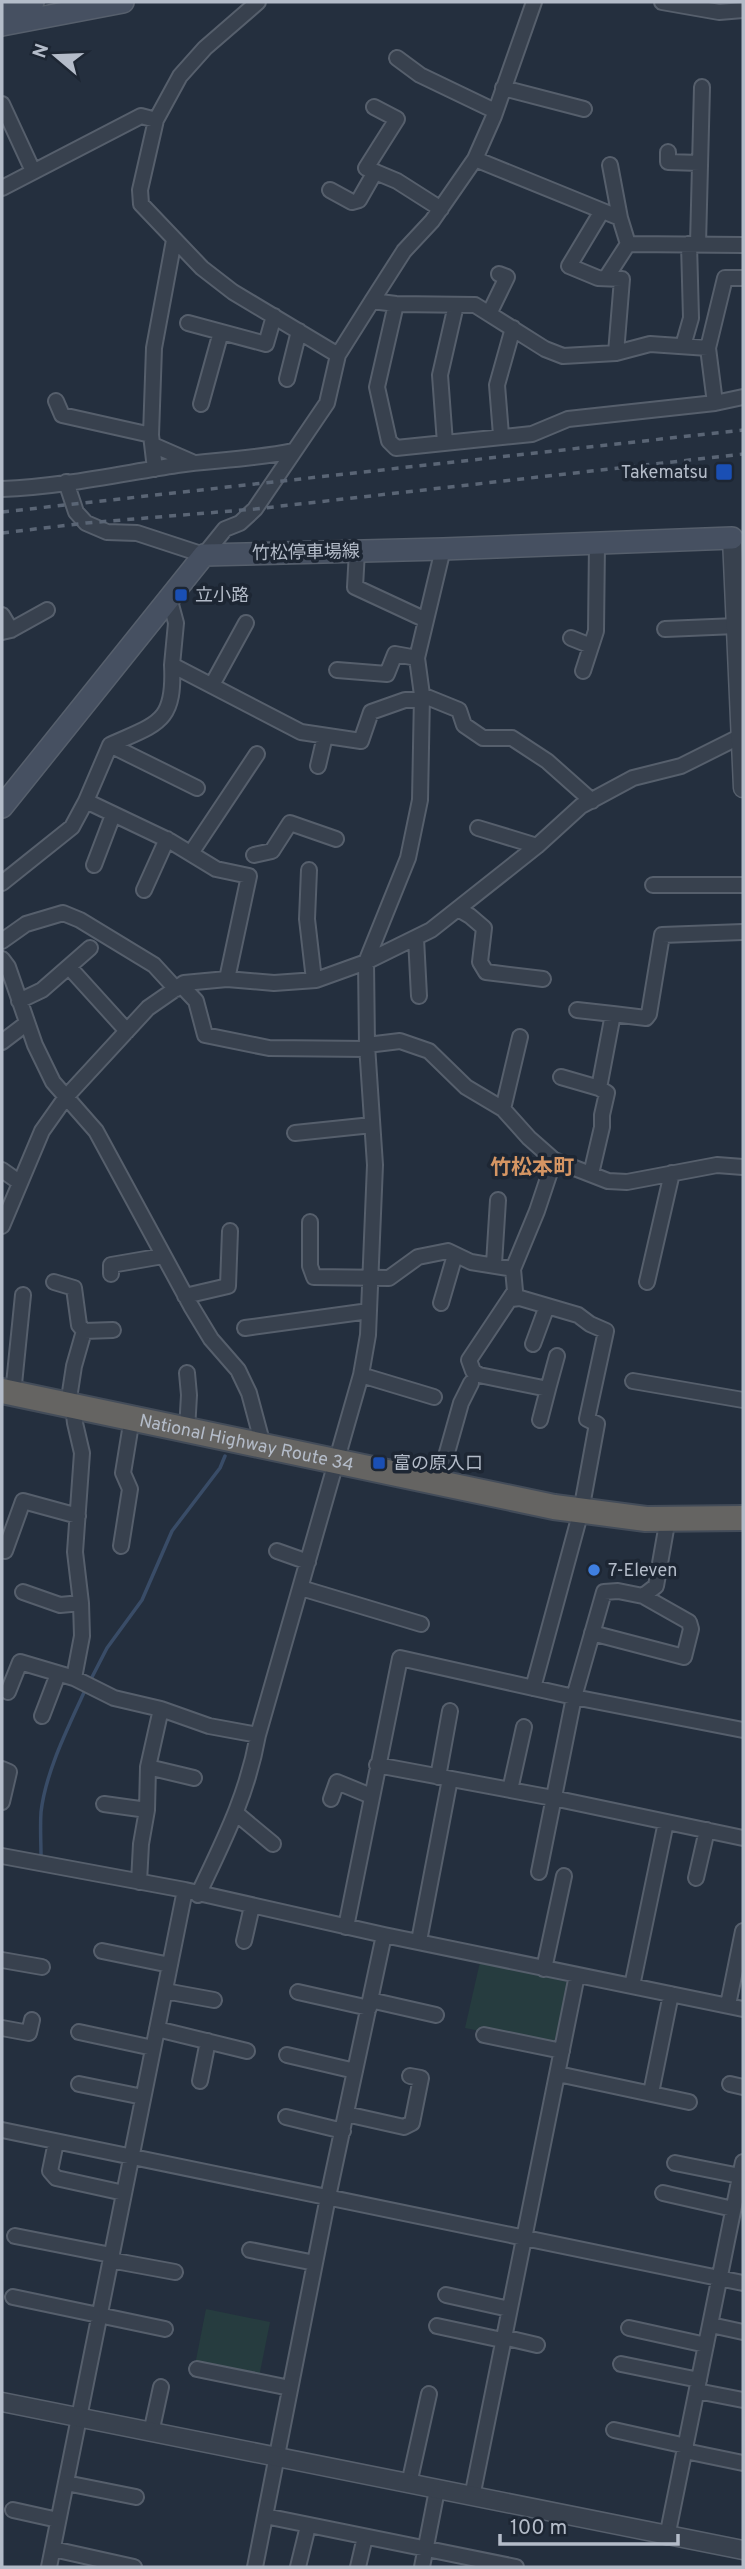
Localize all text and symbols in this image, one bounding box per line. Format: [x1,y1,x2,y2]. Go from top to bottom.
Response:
north arrow [21,21,91,91]
text: N [28,41,55,61]
place label: Takematsu [621,462,708,485]
marker: Takematsu [714,462,734,482]
street label: 竹松停車場線 [252,541,360,566]
place label: 立小路 [195,585,249,608]
marker: 立小路 [173,587,189,603]
district label: 竹松本町 [490,1155,574,1182]
street label: National Highway Route 34 [137,1410,356,1478]
place label: 富の原入口 [393,1453,483,1476]
marker: 富の原入口 [371,1455,387,1471]
place label: 7-Eleven [608,1560,677,1583]
marker: 7-Eleven [586,1562,602,1578]
scale bar [500,2502,678,2546]
text: 100 m [510,2515,567,2542]

